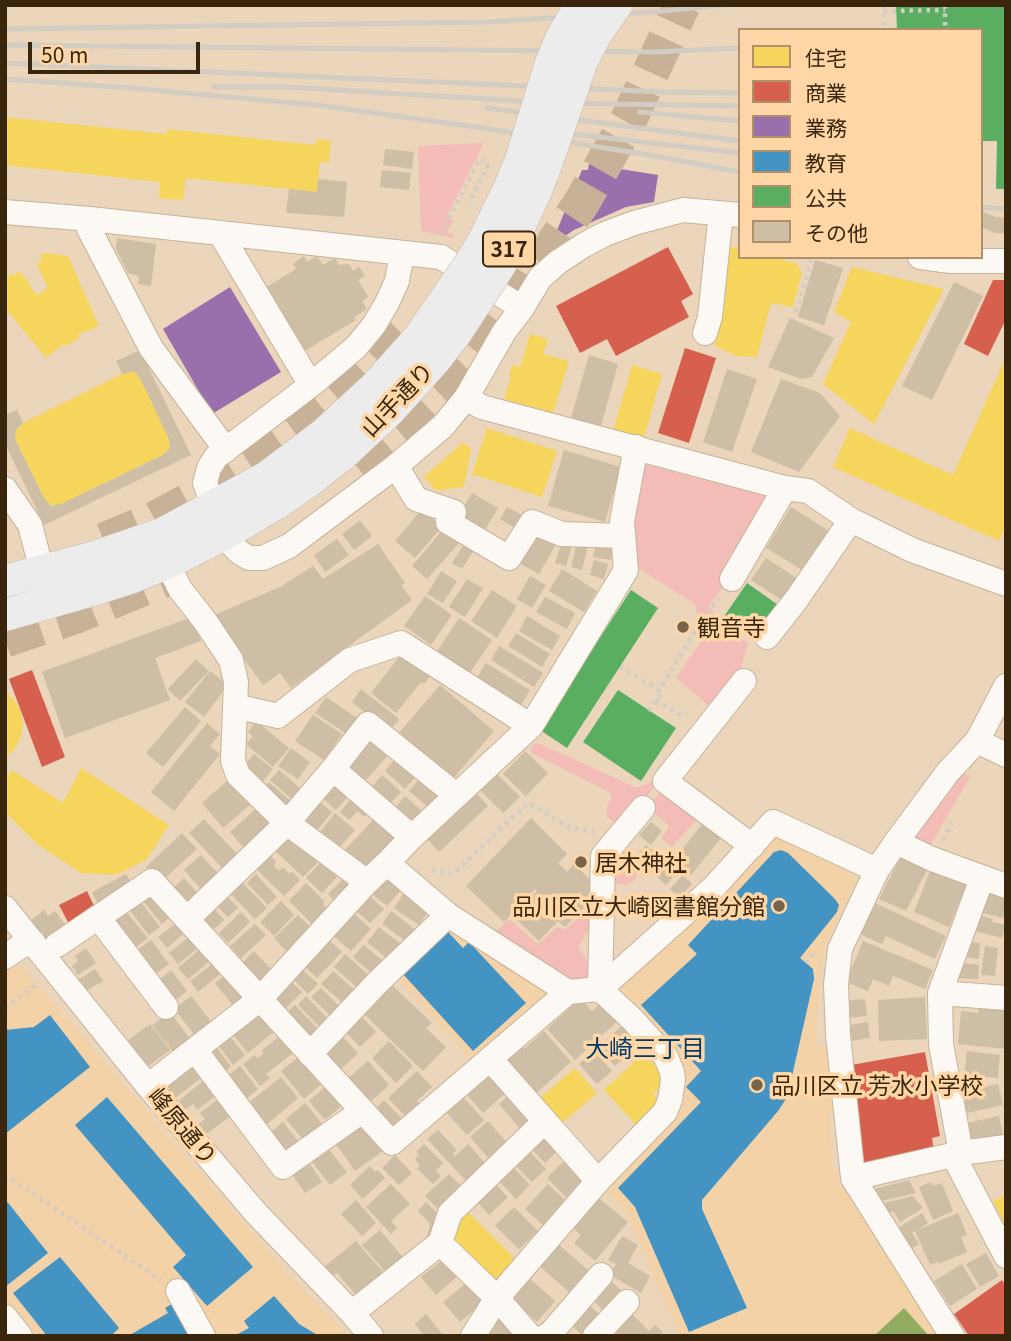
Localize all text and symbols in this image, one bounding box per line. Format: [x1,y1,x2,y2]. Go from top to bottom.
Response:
scale bar [32,28,203,72]
legend [738,28,983,259]
text: 50 m [41,39,88,69]
text: 住宅 [805,42,847,72]
text: 商業 [805,77,847,107]
text: 業務 [805,112,847,142]
text: 教育 [805,147,847,177]
text: 公共 [805,182,847,212]
text: その他 [805,217,868,247]
road number: 317 [483,232,535,266]
street label: 山手通り [355,356,439,442]
place label: 観音寺 [697,613,766,641]
marker: 観音寺 [675,619,691,635]
place label: 居木神社 [595,848,687,876]
marker: 居木神社 [573,854,589,870]
place label: 品川区立大崎図書館分館 [512,892,765,920]
marker: 品川区立大崎図書館分館 [771,898,787,914]
district label: 大崎三丁目 [585,1034,705,1062]
place label: 品川区立 芳水小学校 [771,1071,983,1099]
marker: 品川区立 芳水小学校 [749,1077,765,1093]
street label: 峰原通り [143,1082,223,1170]

